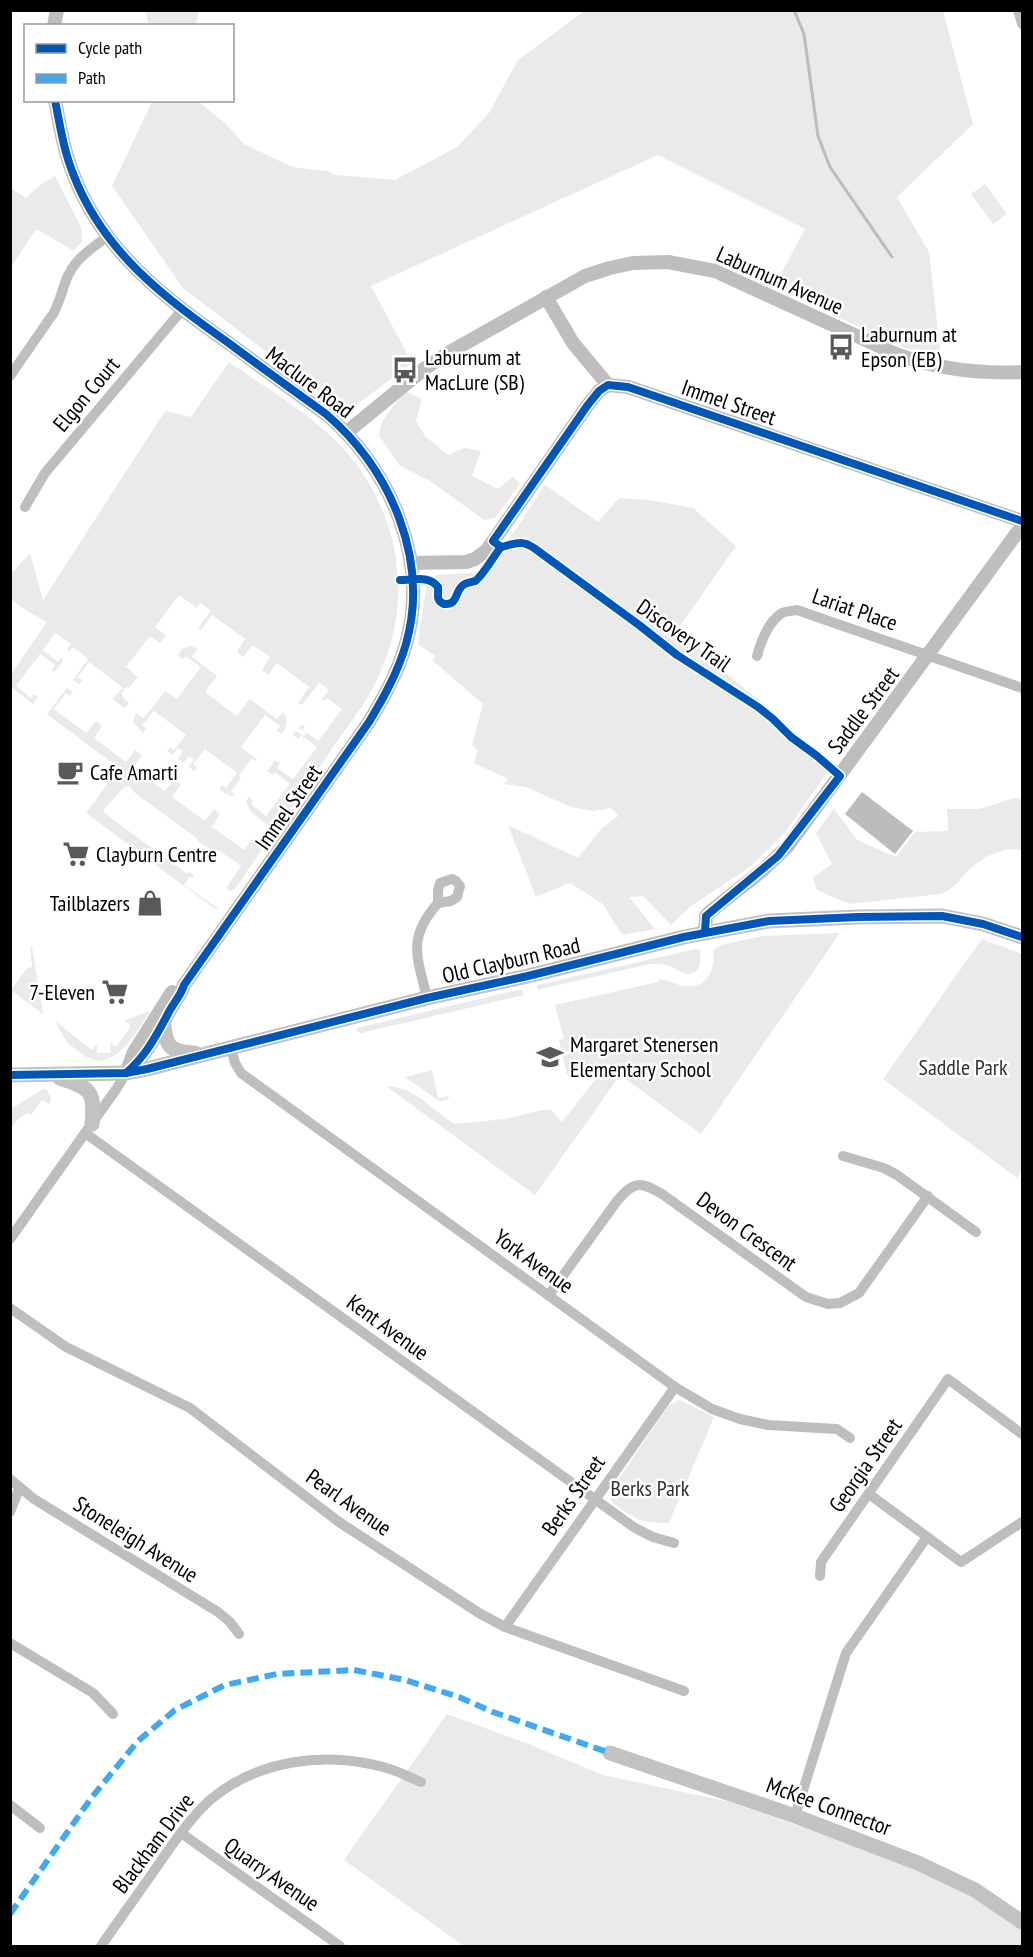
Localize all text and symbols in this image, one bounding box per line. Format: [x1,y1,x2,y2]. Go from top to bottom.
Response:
legend [24,24,234,102]
text: Cycle path [78,36,142,59]
text: Path [78,66,106,89]
street label: Laburnum Avenue [712,240,848,320]
place label: Laburnum at Epson (EB) [861,320,957,373]
bus stop icon: Laburnum at Epson (EB) [826,332,856,362]
street label: Maclure Road [261,340,359,424]
place label: Laburnum at MacLure (SB) [425,343,525,396]
street label: Elgon Court [47,351,125,437]
bus stop icon: Laburnum at MacLure (SB) [390,355,420,385]
street label: Immel Street [678,373,780,431]
street label: Lariat Place [809,581,901,637]
street label: Discovery Trail [631,592,737,678]
street label: Saddle Street [821,661,905,759]
cafe icon: Cafe Amarti [55,757,85,787]
place label: Cafe Amarti [90,758,178,786]
street label: Immel Street [248,759,328,855]
supermarket icon: Clayburn Centre [61,839,91,869]
place label: Clayburn Centre [96,840,217,868]
shop icon: Tailblazers [135,888,165,918]
place label: Tailblazers [50,889,130,917]
street label: Old Clayburn Road [439,931,583,989]
supermarket icon: 7-Eleven [100,977,130,1007]
place label: 7-Eleven [29,978,95,1006]
place label: Margaret Stenersen Elementary School [570,1030,718,1083]
school or university icon: Margaret Stenersen Elementary School [535,1042,565,1072]
park label: Saddle Park [919,1053,1008,1081]
street label: Devon Crescent [691,1185,803,1277]
street label: York Avenue [489,1223,579,1299]
street label: Kent Avenue [342,1288,434,1366]
street label: Georgia Street [822,1413,908,1517]
street label: Berks Street [535,1449,611,1541]
street label: Pearl Avenue [301,1462,397,1542]
park label: Berks Park [611,1474,690,1502]
street label: Stoneleigh Avenue [69,1490,203,1588]
street label: McKee Connector [763,1770,895,1842]
street label: Blackham Drive [106,1787,200,1899]
street label: Quarry Avenue [219,1831,325,1917]

